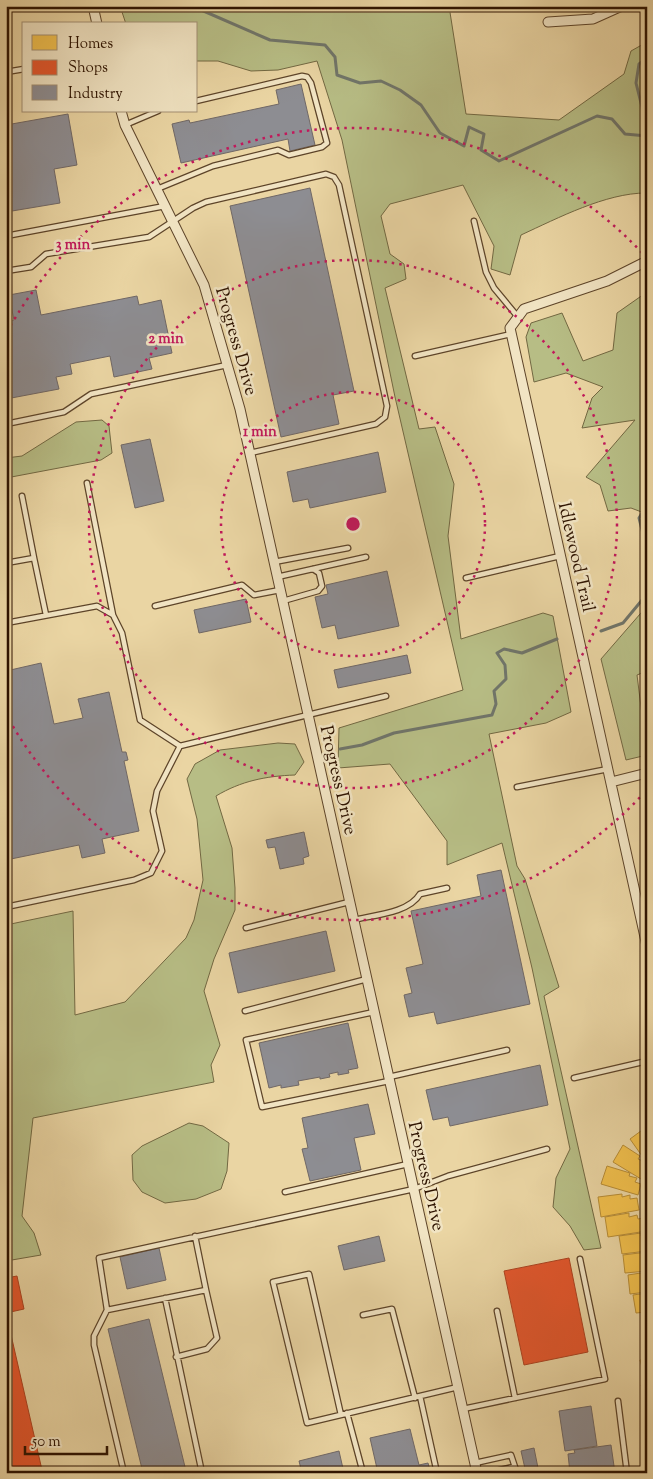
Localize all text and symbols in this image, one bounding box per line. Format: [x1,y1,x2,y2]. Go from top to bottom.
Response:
legend [22,22,198,112]
text: Homes [68,34,113,55]
text: Shops [68,58,108,79]
text: Industry [68,84,123,105]
text: 3 min [56,235,91,256]
street label: Progress Drive [207,284,263,399]
text: 2 min [148,329,184,350]
text: 1 min [243,422,277,443]
street label: Idlewood Trail [550,500,600,615]
centre of rings [344,515,362,533]
street label: Progress Drive [312,723,362,838]
street label: Progress Drive [400,1119,450,1234]
scale bar [25,1424,108,1456]
text: 50 m [31,1432,61,1453]

